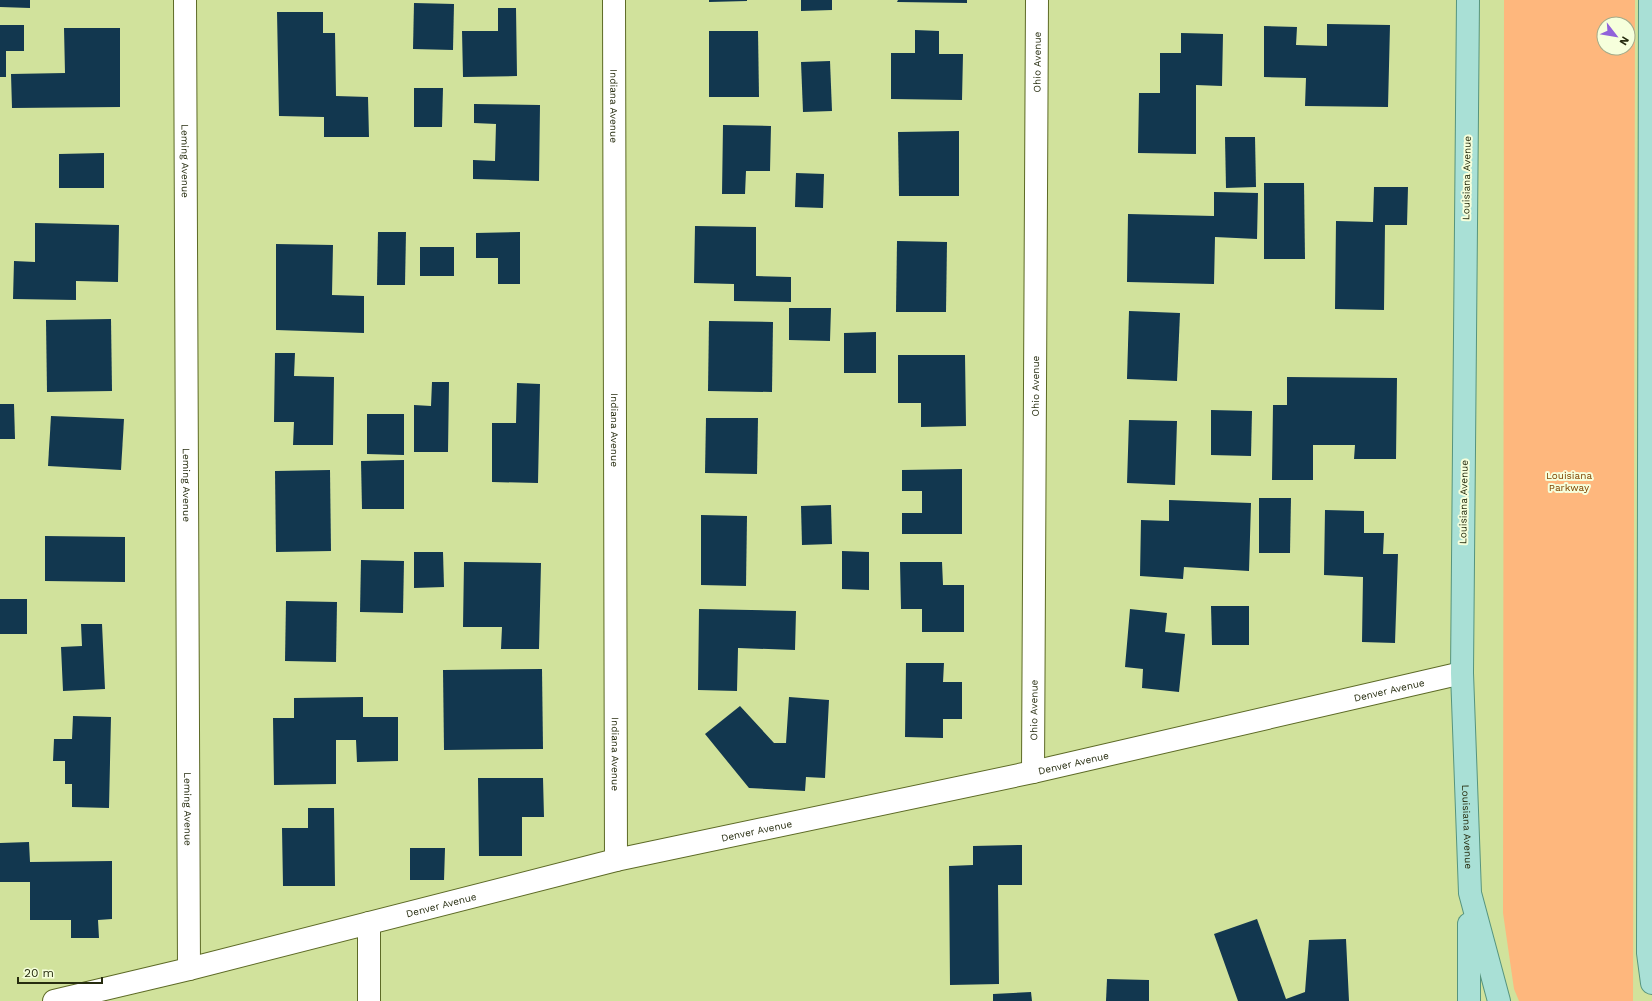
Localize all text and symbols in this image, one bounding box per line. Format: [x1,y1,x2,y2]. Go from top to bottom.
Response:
north arrow [1596,16,1636,56]
street label: Ohio Avenue [1032,31,1043,92]
text: N [1616,34,1632,48]
street label: Indiana Avenue [608,69,619,143]
street label: Leming Avenue [180,124,191,198]
street label: Louisiana Avenue [1460,136,1473,220]
street label: Ohio Avenue [1030,355,1041,416]
street label: Indiana Avenue [609,393,620,467]
street label: Leming Avenue [181,448,192,522]
street label: Louisiana Avenue [1457,460,1470,544]
park label: Louisiana Parkway [1546,470,1592,493]
street label: Denver Avenue [1353,677,1426,704]
street label: Ohio Avenue [1028,679,1039,740]
street label: Indiana Avenue [610,717,621,791]
street label: Denver Avenue [1037,750,1110,777]
street label: Leming Avenue [182,772,193,846]
street label: Louisiana Avenue [1460,785,1474,869]
street label: Denver Avenue [720,818,793,844]
street label: Denver Avenue [405,891,478,919]
scale bar [18,959,102,985]
text: 20 m [24,966,54,980]

